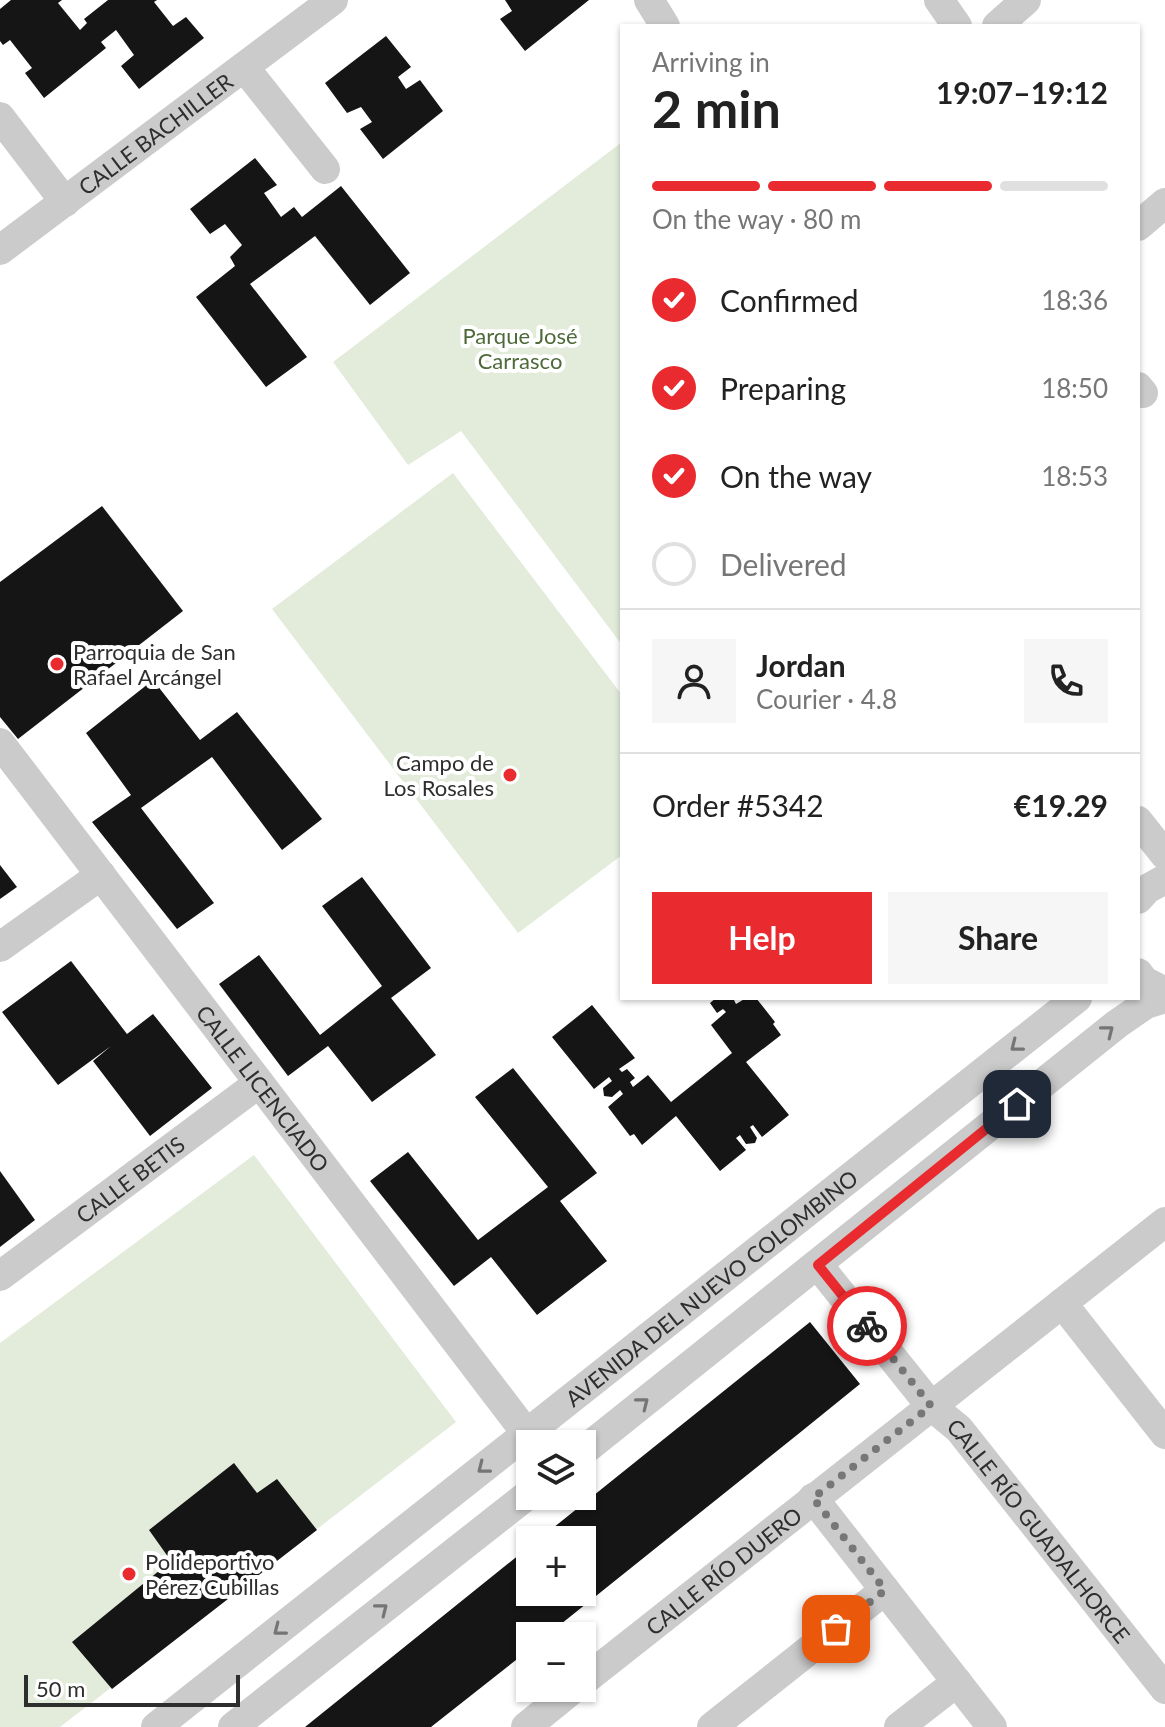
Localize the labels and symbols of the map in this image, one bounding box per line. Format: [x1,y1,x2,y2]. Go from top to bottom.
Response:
street label: CALLE BACHILLER [73,67,238,200]
park label: Parque José Carrasco [462,322,578,374]
place label: Parroquia de San Rafael Arcángel [73,638,236,690]
marker: Parroquia de San Rafael Arcángel [48,655,66,673]
place label: Campo de Los Rosales [384,749,494,801]
marker: Campo de Los Rosales [501,766,519,784]
street label: CALLE LICENCIADO [191,999,335,1177]
one-way arrow [1099,1026,1114,1040]
one-way arrow [1010,1037,1025,1051]
pin [983,1070,1051,1138]
street label: CALLE BETIS [70,1130,190,1228]
street label: AVENIDA DEL NUEVO COLOMBINO [560,1164,863,1411]
courier [827,1286,907,1366]
one-way arrow [634,1399,649,1413]
street label: CALLE RÍO GUADALHORCE [943,1412,1136,1648]
one-way arrow [477,1459,492,1473]
street label: CALLE RÍO DUERO [640,1501,807,1640]
place label: Polideportivo Pérez Cubillas [145,1548,279,1600]
marker: Polideportivo Pérez Cubillas [120,1565,138,1583]
pin [802,1595,870,1663]
one-way arrow [373,1605,388,1619]
one-way arrow [273,1620,288,1634]
scale bar [24,1671,240,1707]

